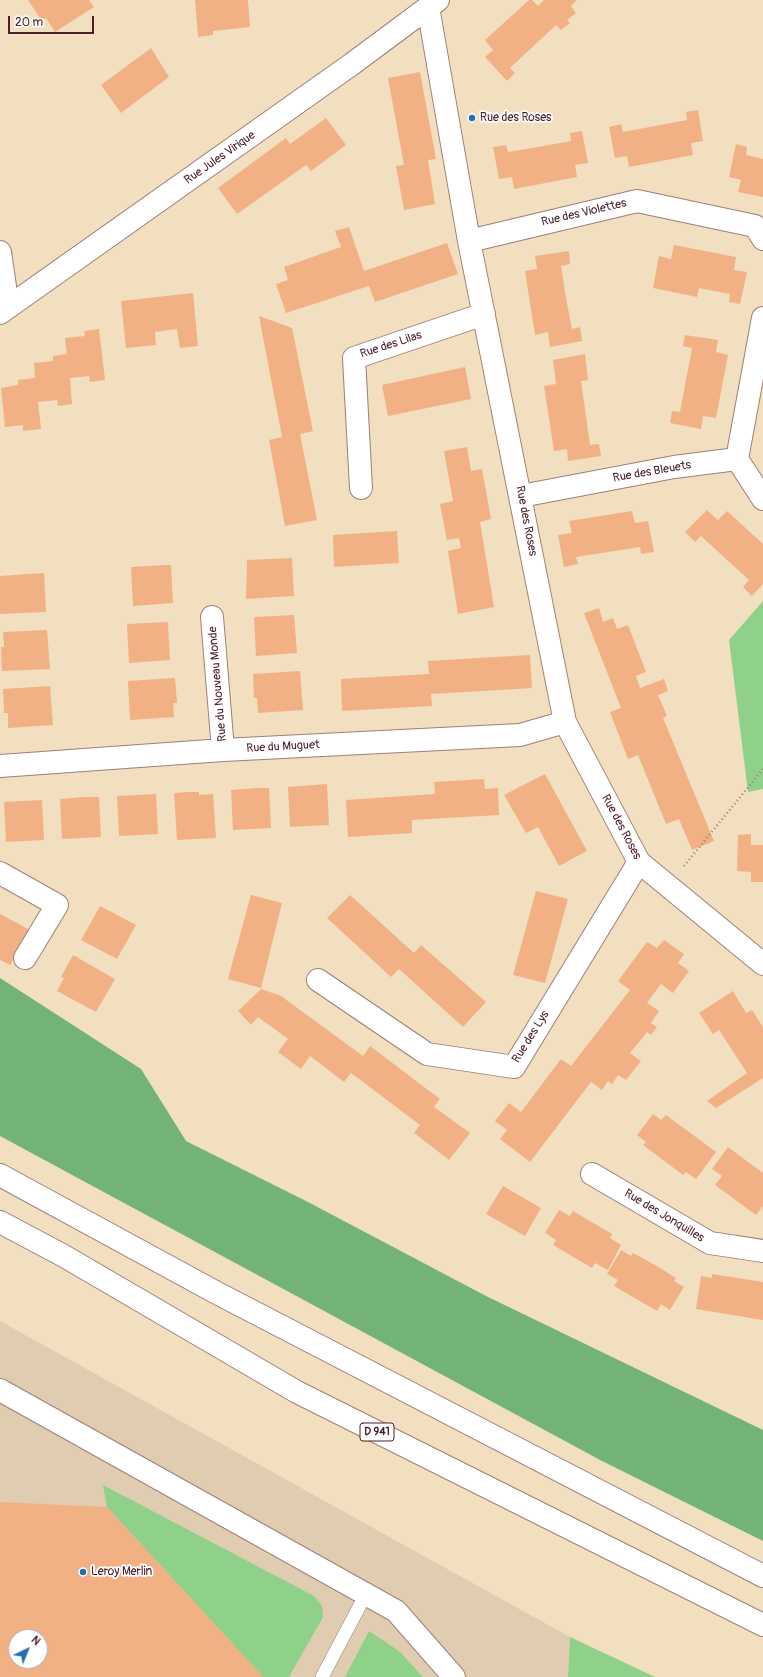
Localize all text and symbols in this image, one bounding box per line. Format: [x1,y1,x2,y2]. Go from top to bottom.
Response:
scale bar [10,8,96,34]
text: 20 m [15,15,43,30]
place label: Rue des Roses [480,111,551,125]
marker: Rue des Roses [467,113,477,123]
street label: Rue Jules Virique [182,128,258,188]
street label: Rue des Violettes [540,196,628,230]
street label: Rue des Lilas [358,328,424,362]
street label: Rue des Bleuets [612,458,692,486]
street label: Rue des Roses [512,485,540,557]
street label: Rue du Nouveau Monde [206,626,230,742]
street label: Rue du Muguet [246,738,320,756]
street label: Rue des Roses [598,792,644,862]
street label: Rue des Lys [509,1008,553,1066]
street label: Rue des Jonquilles [621,1186,707,1246]
road number: D 941 [360,1423,394,1441]
place label: Leroy Merlin [91,1565,152,1579]
marker: Leroy Merlin [78,1567,88,1577]
north arrow [8,1629,48,1669]
text: N [29,1633,43,1648]

